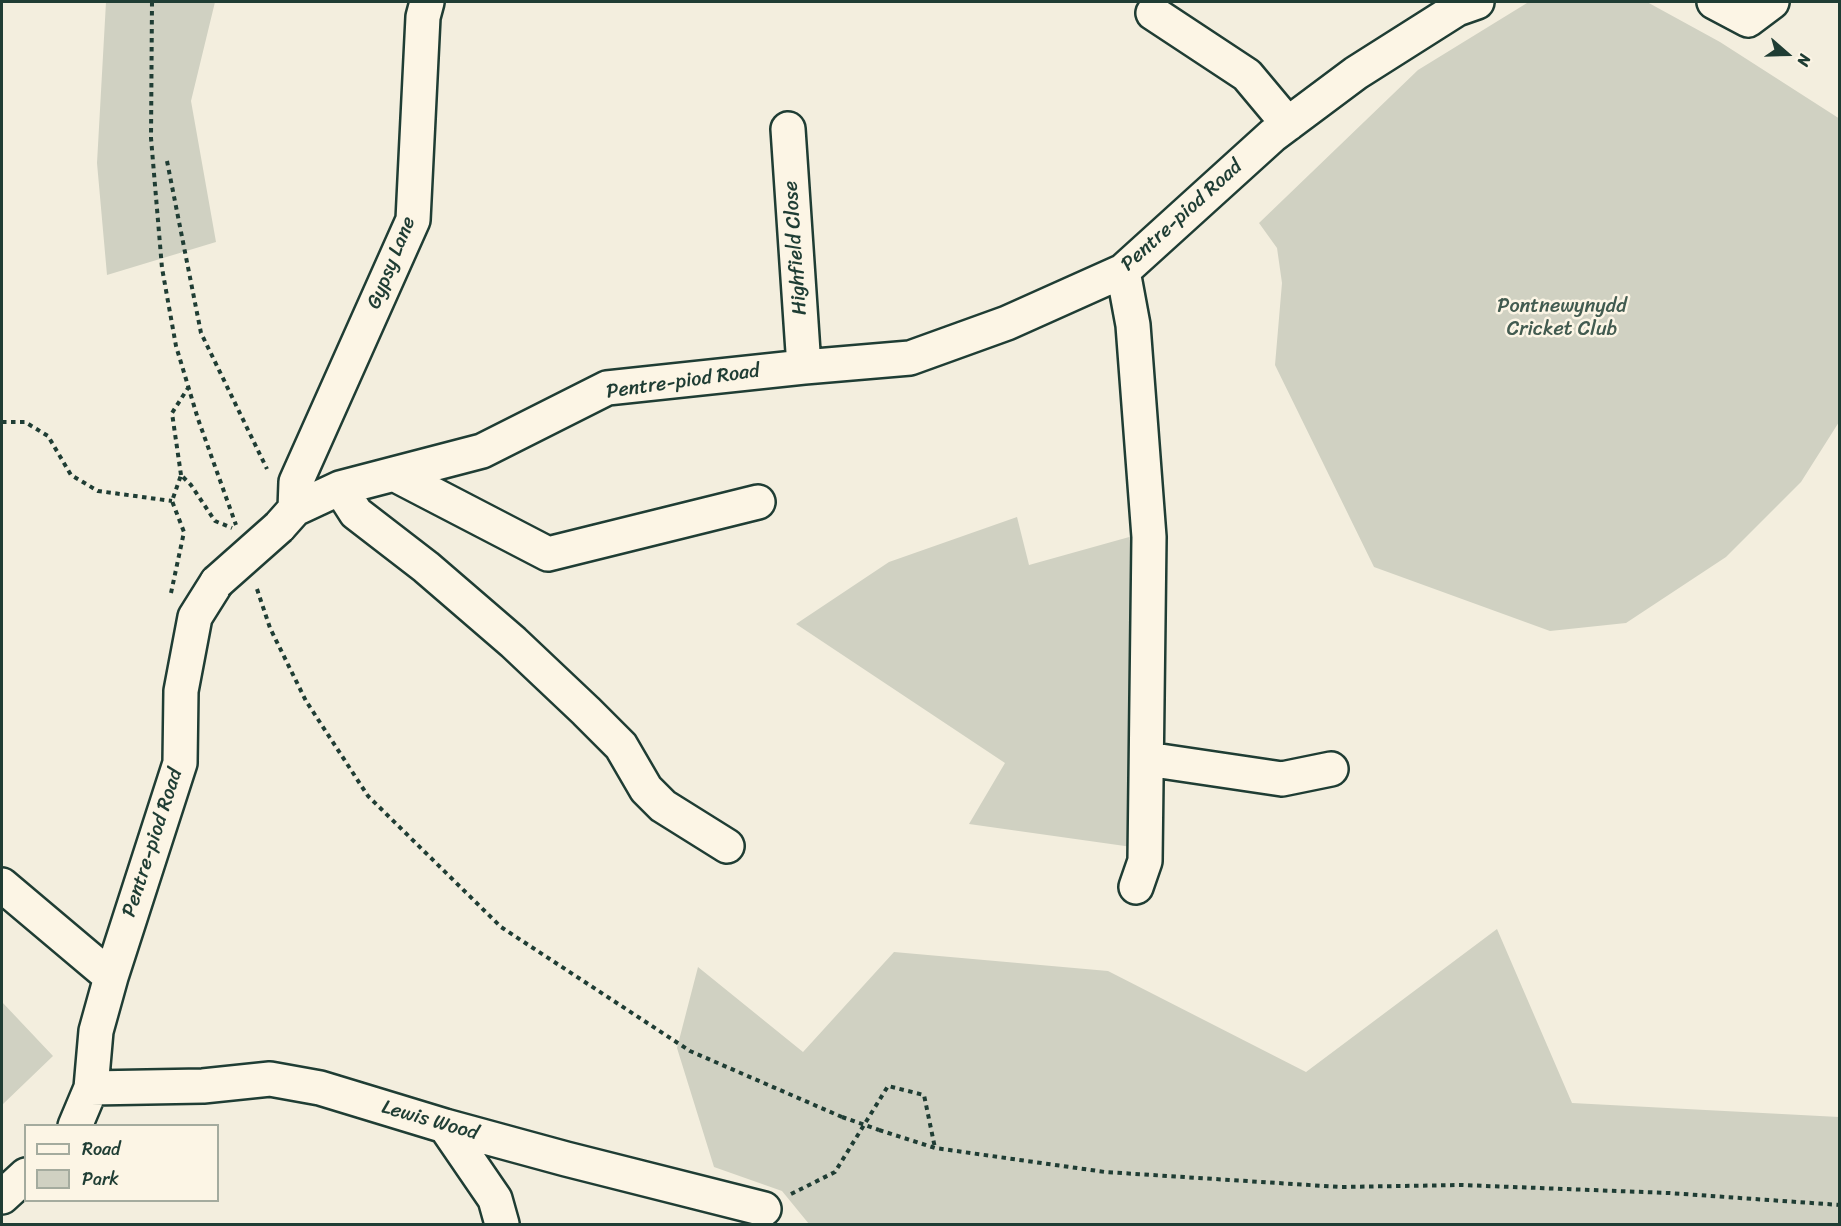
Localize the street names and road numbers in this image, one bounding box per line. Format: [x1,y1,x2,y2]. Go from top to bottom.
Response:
street label: Pentre-piod Road [1117,155,1247,277]
street label: Highfield Close [779,180,813,316]
street label: Gypsy Lane [363,213,421,313]
street label: Pentre-piod Road [605,359,761,405]
street label: Pentre-piod Road [118,766,188,920]
street label: Lewis Wood [379,1096,481,1146]

